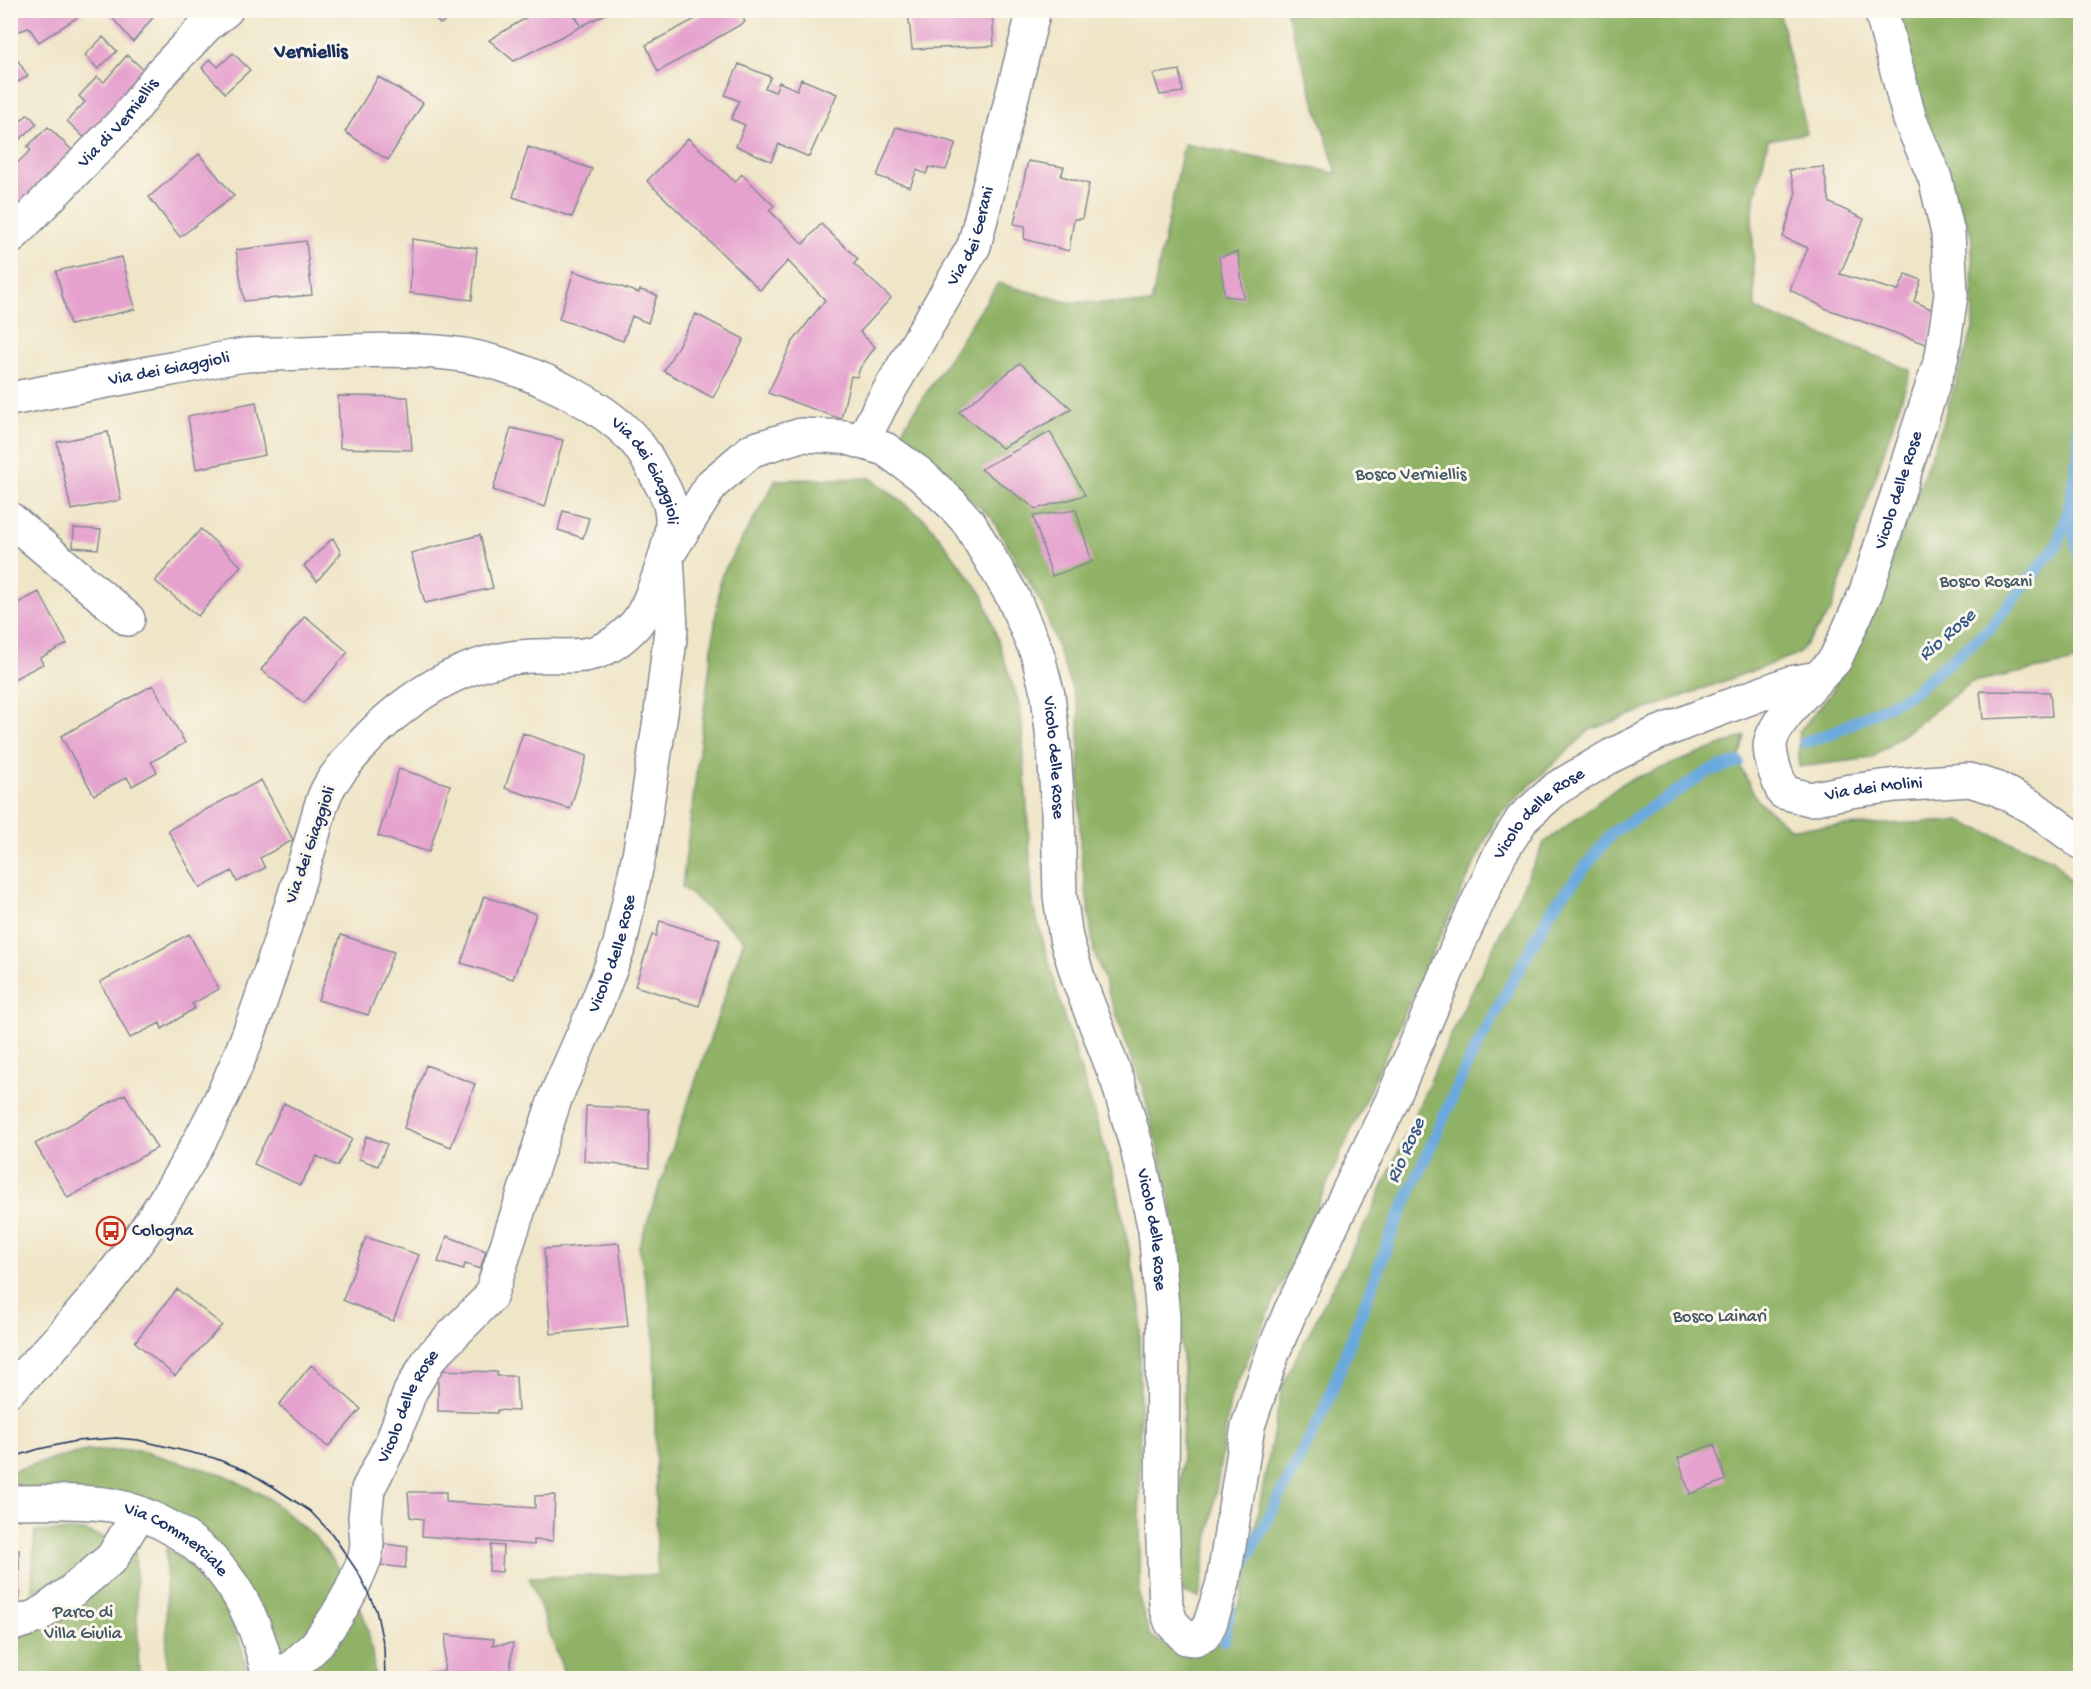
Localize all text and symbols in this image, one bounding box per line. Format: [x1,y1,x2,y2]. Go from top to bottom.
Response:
district label: Verniellis [273,42,349,65]
street label: Via di Verniellis [73,73,164,173]
street label: Via dei Gerani [942,184,999,291]
street label: Via dei Giaggioli [106,347,232,391]
street label: Via dei Giaggioli [606,412,683,525]
street label: Vicolo delle Rose [1870,428,1928,553]
park label: Bosco Verniellis [1355,465,1468,486]
park label: Bosco Rosani [1939,572,2032,593]
water label: Rio Rose [1915,604,1982,667]
street label: Vicolo delle Rose [1038,694,1069,820]
street label: Vicolo delle Rose [1488,763,1589,864]
street label: Via dei Molini [1822,773,1924,807]
street label: Via dei Giaggioli [281,783,341,908]
street label: Vicolo delle Rose [583,892,641,1017]
water label: Rio Rose [1383,1114,1432,1187]
street label: Vicolo delle Rose [1131,1166,1171,1292]
bus stop icon: Cologna [95,1215,127,1247]
place label: Cologna [132,1221,194,1242]
park label: Bosco Lainari [1672,1307,1767,1328]
street label: Vicolo delle Rose [372,1344,444,1467]
street label: Via Commerciale [120,1498,233,1582]
park label: Parco di Villa Giulia [43,1603,123,1645]

